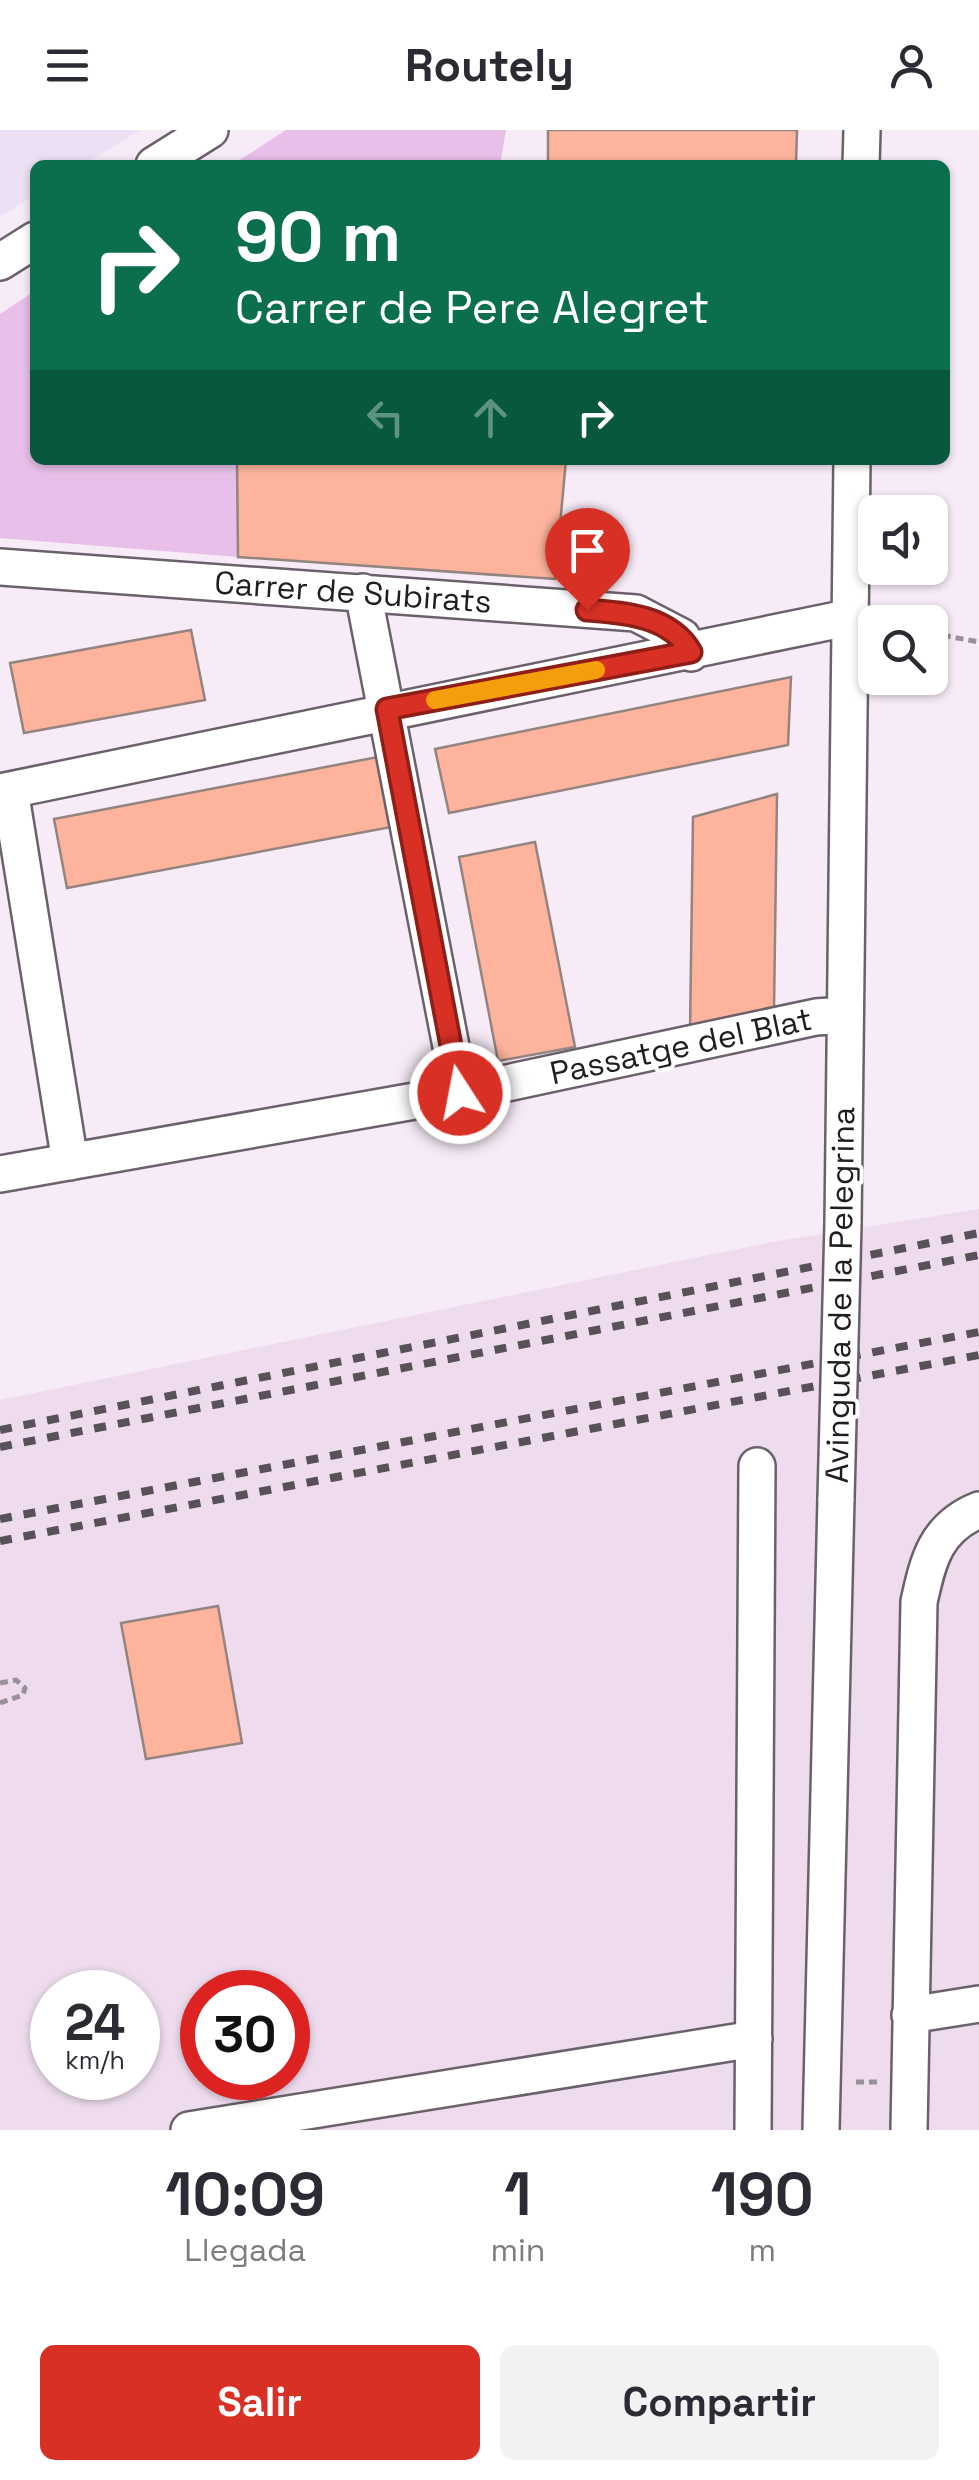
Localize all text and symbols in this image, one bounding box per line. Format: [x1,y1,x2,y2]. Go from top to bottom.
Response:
text: Routely [405,37,574,94]
icon: menu [40,38,95,93]
icon: person [884,38,939,93]
text: 90 m [235,192,401,281]
icon: right [70,200,200,330]
text: Carrer de Pere Alegret [235,279,709,336]
icon: left [358,390,413,445]
icon: ahead [463,390,518,445]
icon: right [568,390,623,445]
map controls [858,495,948,695]
button: sound [858,495,948,585]
pin [545,508,630,611]
icon: arrive [560,523,615,578]
street label: Carrer de Subirats [213,562,493,622]
button: search [858,605,948,695]
street label: Passatge del Blat [546,999,816,1093]
position arrow [408,1041,512,1145]
street label: Avinguda de la Pelegrina [817,1106,863,1484]
speed limit sign: 30 [180,1970,310,2100]
text: 24 [65,1991,125,2055]
text: km/h [65,2044,125,2076]
text: 10:09 [165,2156,325,2233]
text: 1 [504,2156,531,2233]
text: 190 [711,2156,814,2233]
text: Llegada [184,2230,306,2270]
text: min [490,2230,545,2270]
text: m [748,2230,776,2270]
button: Salir [40,2345,480,2460]
button: Compartir [500,2345,939,2460]

